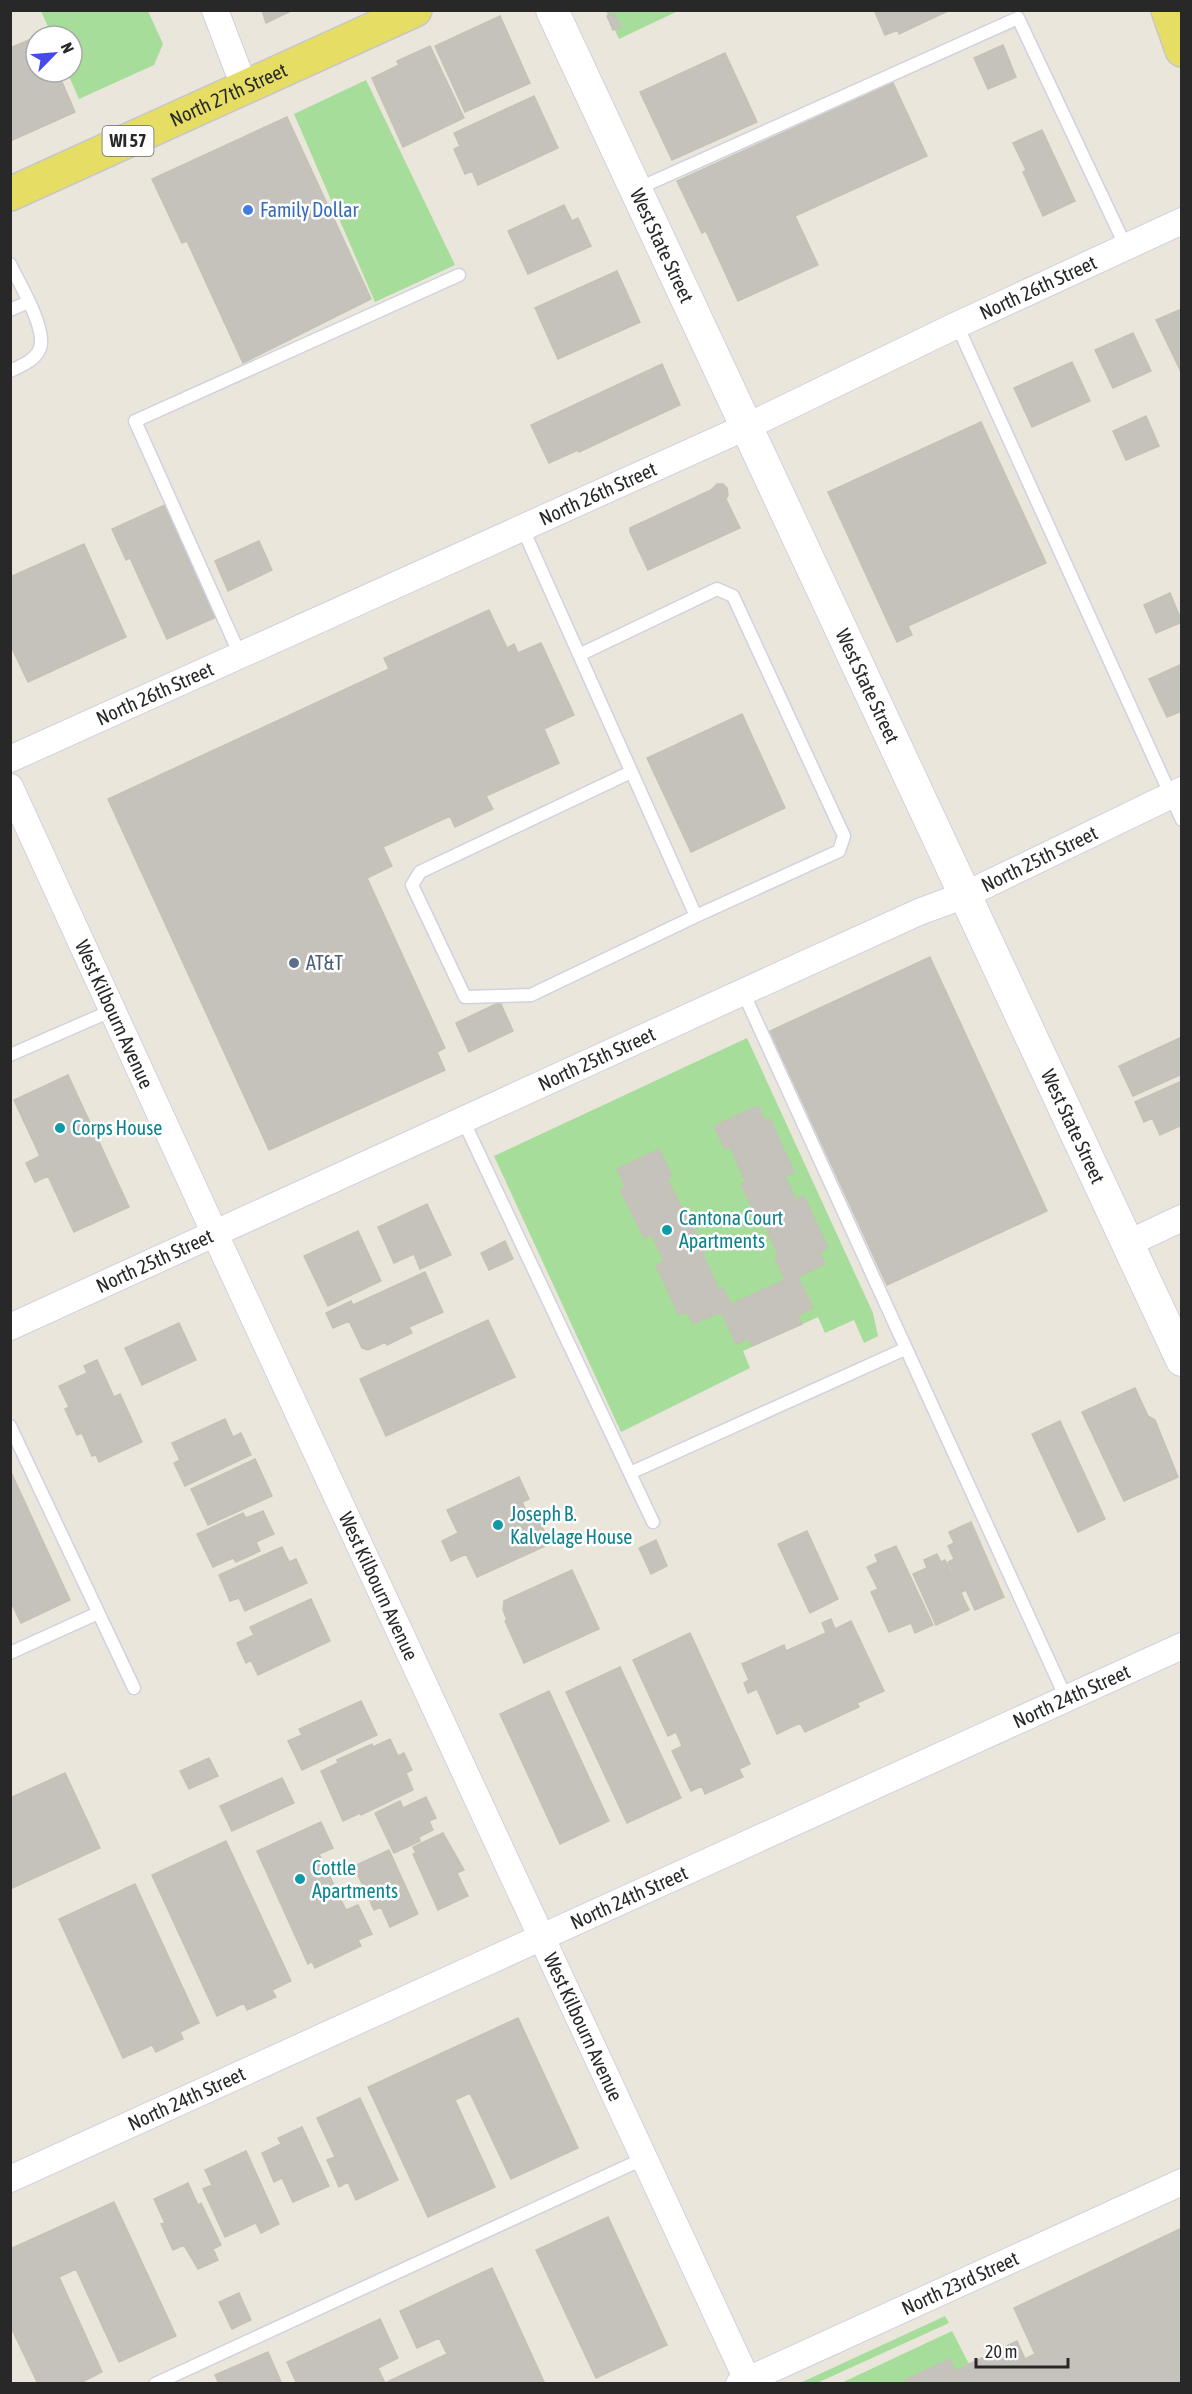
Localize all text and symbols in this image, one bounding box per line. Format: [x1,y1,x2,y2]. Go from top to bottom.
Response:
north arrow [24,24,84,84]
text: N [57,40,78,56]
street label: North 27th Street [166,58,291,131]
road number: WI 57 [102,126,154,156]
street label: West State Street [626,185,699,306]
place label: Family Dollar [260,198,360,221]
marker: Family Dollar [241,203,255,217]
street label: North 26th Street [976,250,1100,324]
street label: North 26th Street [536,457,660,530]
street label: West State Street [831,625,905,747]
street label: North 26th Street [93,657,217,730]
street label: North 25th Street [977,821,1101,896]
street label: West Kilbourn Avenue [71,936,159,1092]
place label: AT&T [306,951,343,974]
marker: AT&T [287,956,301,970]
street label: North 25th Street [534,1022,659,1095]
street label: West State Street [1037,1065,1110,1187]
place label: Corps House [72,1116,162,1139]
marker: Corps House [53,1121,67,1135]
place label: Cantona Court Apartments [679,1206,783,1252]
marker: Cantona Court Apartments [660,1223,674,1237]
street label: North 25th Street [92,1224,217,1297]
place label: Joseph B. Kalvelage House [510,1502,632,1548]
street label: West Kilbourn Avenue [335,1508,423,1664]
marker: Joseph B. Kalvelage House [491,1518,505,1532]
street label: North 24th Street [1009,1659,1134,1732]
place label: Cottle Apartments [312,1856,398,1902]
street label: North 24th Street [567,1860,691,1934]
marker: Cottle Apartments [293,1872,307,1886]
street label: West Kilbourn Avenue [539,1949,628,2104]
street label: North 24th Street [124,2062,249,2135]
street label: North 23rd Street [898,2246,1022,2319]
scale bar [976,2331,1068,2369]
text: 20 m [985,2341,1017,2362]

